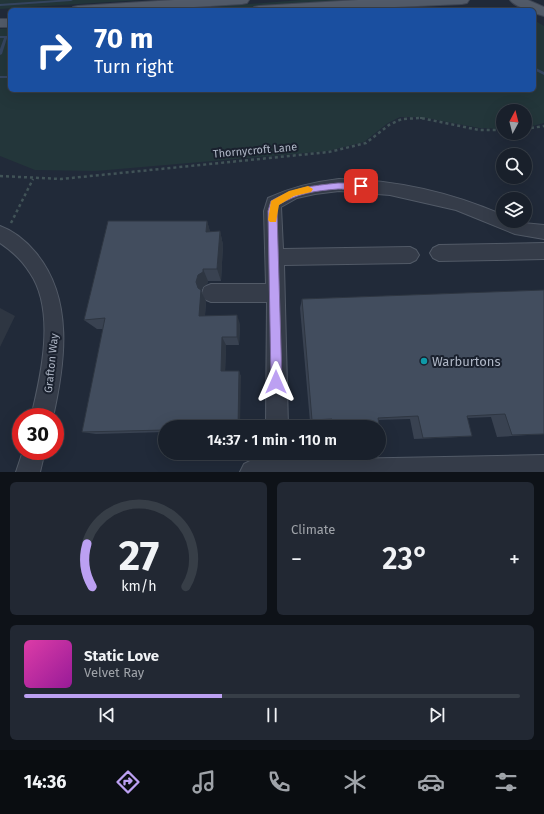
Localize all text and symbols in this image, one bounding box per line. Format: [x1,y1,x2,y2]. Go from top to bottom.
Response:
text: 70 m [94,22,153,55]
icon: right [28,24,80,76]
text: Turn right [94,56,174,78]
north arrow [496,104,532,140]
map controls [496,104,532,228]
street label: Thornycroft Lane [212,140,298,161]
button: search [496,148,532,184]
pin [344,169,378,203]
icon: arrive [350,175,372,197]
button: layers [496,192,532,228]
street label: Grafton Way [42,332,61,394]
place label: Warburtons [432,354,501,369]
marker: Warburtons [419,356,429,366]
position arrow [255,361,297,403]
speed limit sign: 30 [12,408,64,460]
text: 14:37 · 1 min · 110 m [207,431,337,449]
text: Climate [291,522,335,537]
text: 27 [118,530,159,580]
text: 23° [382,541,429,577]
text: − [291,546,302,573]
text: + [509,546,520,573]
text: km/h [121,577,156,594]
text: Static Love [84,647,159,665]
text: Velvet Ray [84,665,144,680]
icon: previous [96,704,118,726]
icon: pause [261,704,283,726]
icon: next [426,704,448,726]
icon: directions [114,768,142,796]
icon: music [190,768,218,796]
icon: phone [265,768,293,796]
icon: climate [341,768,369,796]
icon: car [417,768,445,796]
icon: filters [492,768,520,796]
text: 14:36 [24,771,66,793]

